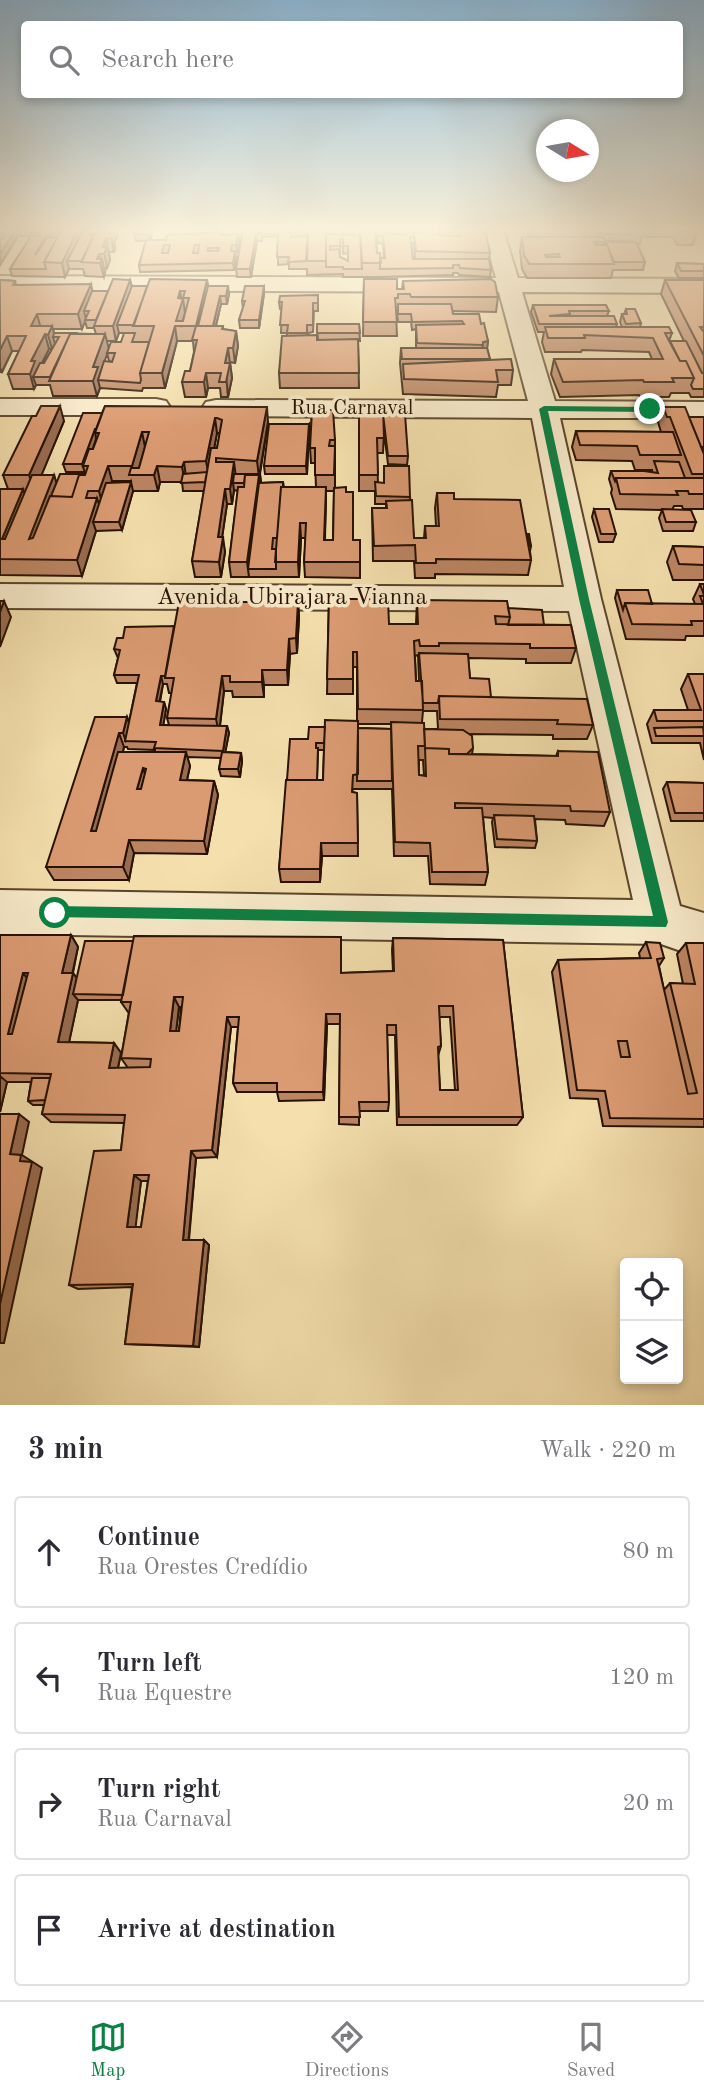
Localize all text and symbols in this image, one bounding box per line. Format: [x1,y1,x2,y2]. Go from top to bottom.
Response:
search box [21,21,683,98]
icon: search [45,41,83,79]
text: Search here [101,47,234,73]
north arrow [536,119,599,182]
route end [634,393,665,424]
street label: Rua Carnaval [290,398,414,419]
street label: Avenida Ubirajara Vianna [157,586,427,610]
route start [39,897,70,928]
map controls [620,1258,683,1384]
button: locate [620,1258,683,1321]
button: layers [620,1321,683,1384]
text: 3 min [28,1435,103,1465]
text: Walk · 220 m [540,1439,676,1462]
text: Continue [97,1525,200,1551]
icon: ahead [30,1533,68,1571]
text: 80 m [623,1540,674,1563]
text: Rua Orestes Credídio [97,1556,308,1579]
text: Turn left [97,1651,202,1677]
icon: left [30,1659,68,1697]
text: 120 m [609,1666,674,1689]
text: Rua Equestre [97,1682,232,1705]
text: Turn right [97,1777,220,1803]
icon: right [30,1785,68,1823]
text: 20 m [623,1792,674,1815]
text: Rua Carnaval [97,1808,232,1831]
icon: arrive [30,1911,68,1949]
text: Arrive at destination [97,1917,336,1943]
tab: Map [89,2018,127,2083]
tab: Directions [305,2018,389,2083]
tab: Saved [567,2018,615,2083]

